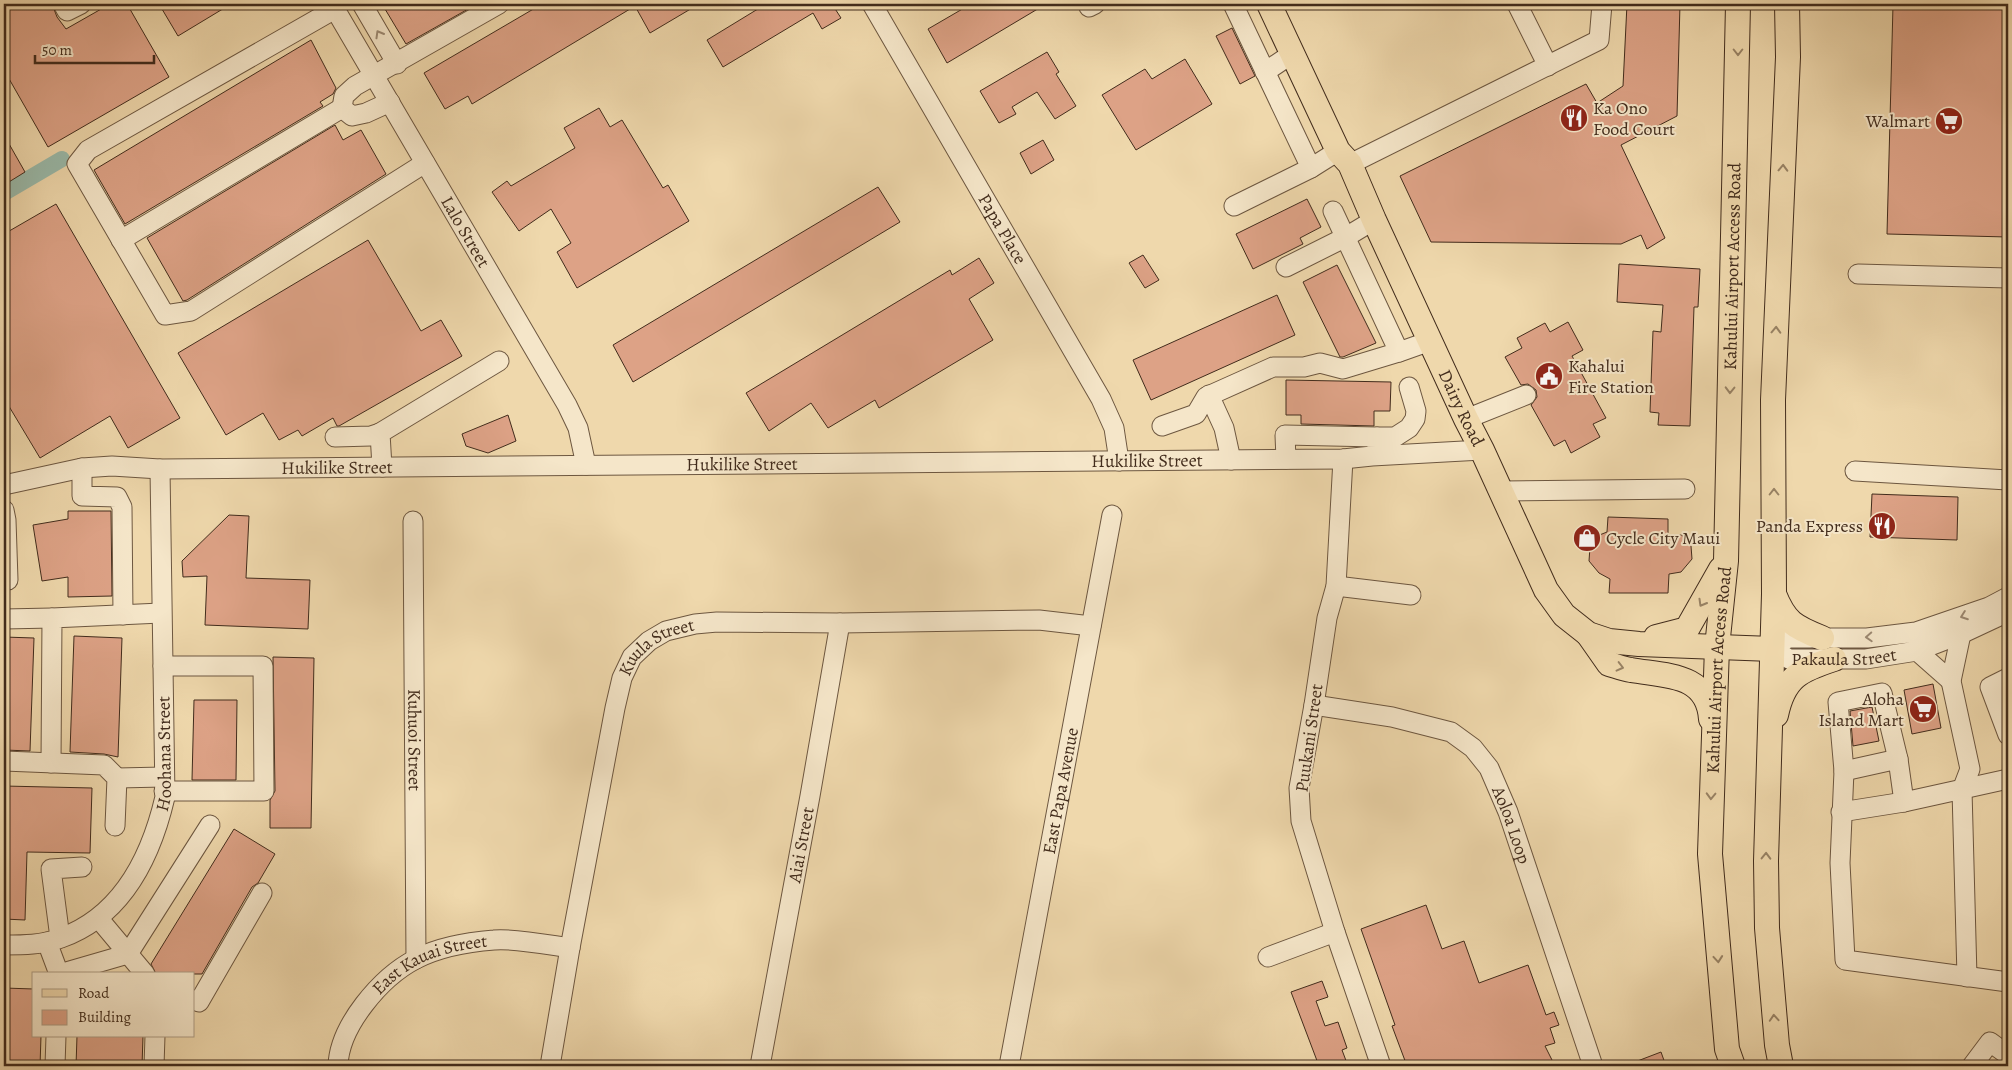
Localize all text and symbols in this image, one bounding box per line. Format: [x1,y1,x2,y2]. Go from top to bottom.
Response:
one-way arrow [376,30,386,39]
scale bar [35,32,154,64]
text: 50 m [42,40,72,60]
one-way arrow [1733,49,1743,57]
place label: Ka Ono Food Court [1593,96,1675,141]
restaurant icon: Ka Ono Food Court [1559,103,1589,133]
supermarket icon: Walmart [1934,106,1964,136]
place label: Walmart [1865,109,1930,133]
street label: Kahului Airport Access Road [1718,162,1747,370]
one-way arrow [1778,163,1788,171]
street label: Papa Place [973,189,1032,269]
street label: Lalo Street [435,192,496,272]
one-way arrow [1771,326,1782,334]
place label: Kahalui Fire Station [1568,354,1654,399]
public building icon: Kahalui Fire Station [1534,361,1564,391]
street label: Dairy Road [1433,365,1490,451]
one-way arrow [1725,386,1735,394]
street label: Hukilike Street [1091,448,1203,473]
street label: Hukilike Street [686,452,798,477]
street label: Hukilike Street [281,455,393,480]
one-way arrow [1769,488,1779,496]
restaurant icon: Panda Express [1867,511,1897,541]
place label: Panda Express [1756,514,1863,538]
shop icon: Cycle City Maui [1572,523,1602,553]
place label: Cycle City Maui [1606,526,1720,550]
street label: Kahului Airport Access Road [1701,565,1737,774]
one-way arrow [1698,598,1708,607]
one-way arrow [1960,610,1968,620]
street label: Kuula Street [613,613,697,680]
one-way arrow [1865,632,1873,643]
street label: Pakaula Street [1791,642,1898,671]
one-way arrow [1616,661,1625,672]
street label: Puukani Street [1290,682,1328,794]
place label: Aloha Island Mart [1818,687,1905,732]
street label: Kuhuoi Street [402,689,427,791]
supermarket icon: Aloha Island Mart [1908,694,1938,724]
street label: Hoohana Street [150,696,177,814]
street label: East Papa Avenue [1037,725,1084,856]
street label: Aoloa Loop [1486,781,1537,867]
one-way arrow [1706,793,1717,801]
street label: Aiai Street [782,805,820,886]
one-way arrow [1761,851,1771,859]
street label: East Kauai Street [367,929,488,1000]
one-way arrow [1712,955,1723,963]
legend [32,972,195,1038]
text: Road [78,983,110,1003]
text: Building [78,1007,131,1027]
one-way arrow [1769,1014,1780,1022]

